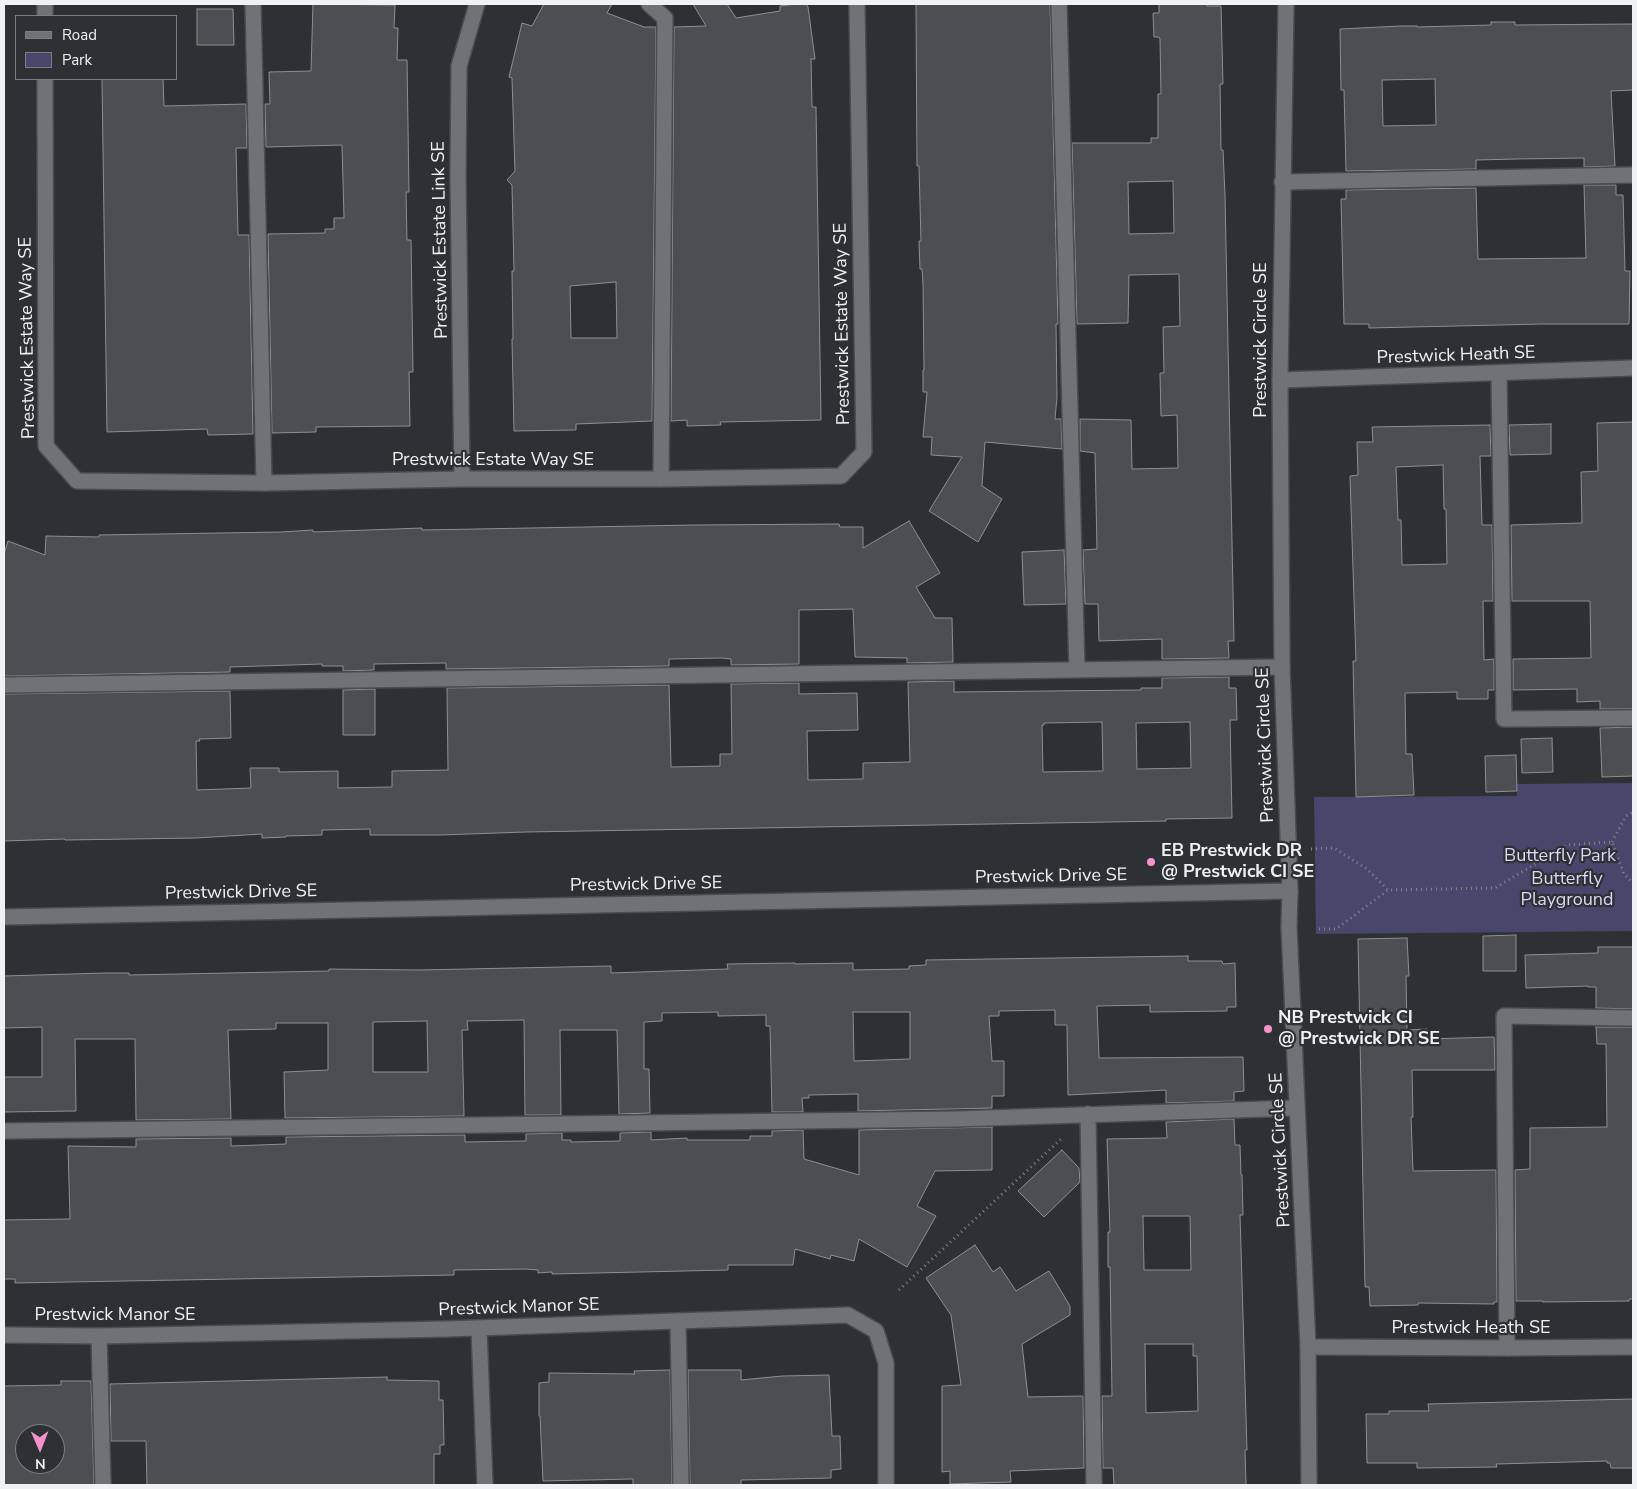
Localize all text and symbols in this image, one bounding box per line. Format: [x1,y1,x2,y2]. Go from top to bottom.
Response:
legend [15,15,178,80]
text: Road [62,25,97,45]
text: Park [62,50,92,70]
street label: Prestwick Estate Link SE [428,141,454,339]
street label: Prestwick Estate Way SE [830,223,856,425]
street label: Prestwick Estate Way SE [15,237,41,439]
street label: Prestwick Circle SE [1251,262,1273,418]
street label: Prestwick Heath SE [1376,342,1536,370]
street label: Prestwick Estate Way SE [392,450,594,472]
street label: Prestwick Circle SE [1252,667,1280,823]
place label: EB Prestwick DR @ Prestwick CI SE [1161,841,1314,884]
park label: Butterfly Park [1504,846,1616,868]
marker: EB Prestwick DR @ Prestwick CI SE [1145,856,1157,868]
street label: Prestwick Drive SE [975,865,1127,889]
park label: Butterfly Playground [1521,869,1613,912]
street label: Prestwick Drive SE [570,873,722,897]
street label: Prestwick Drive SE [165,881,317,905]
place label: NB Prestwick CI @ Prestwick DR SE [1278,1008,1440,1050]
marker: NB Prestwick CI @ Prestwick DR SE [1262,1023,1274,1035]
street label: Prestwick Circle SE [1266,1072,1296,1228]
street label: Prestwick Manor SE [438,1294,600,1322]
street label: Prestwick Manor SE [34,1305,196,1327]
street label: Prestwick Heath SE [1392,1318,1550,1340]
north arrow [15,1424,65,1474]
text: N [35,1454,46,1473]

